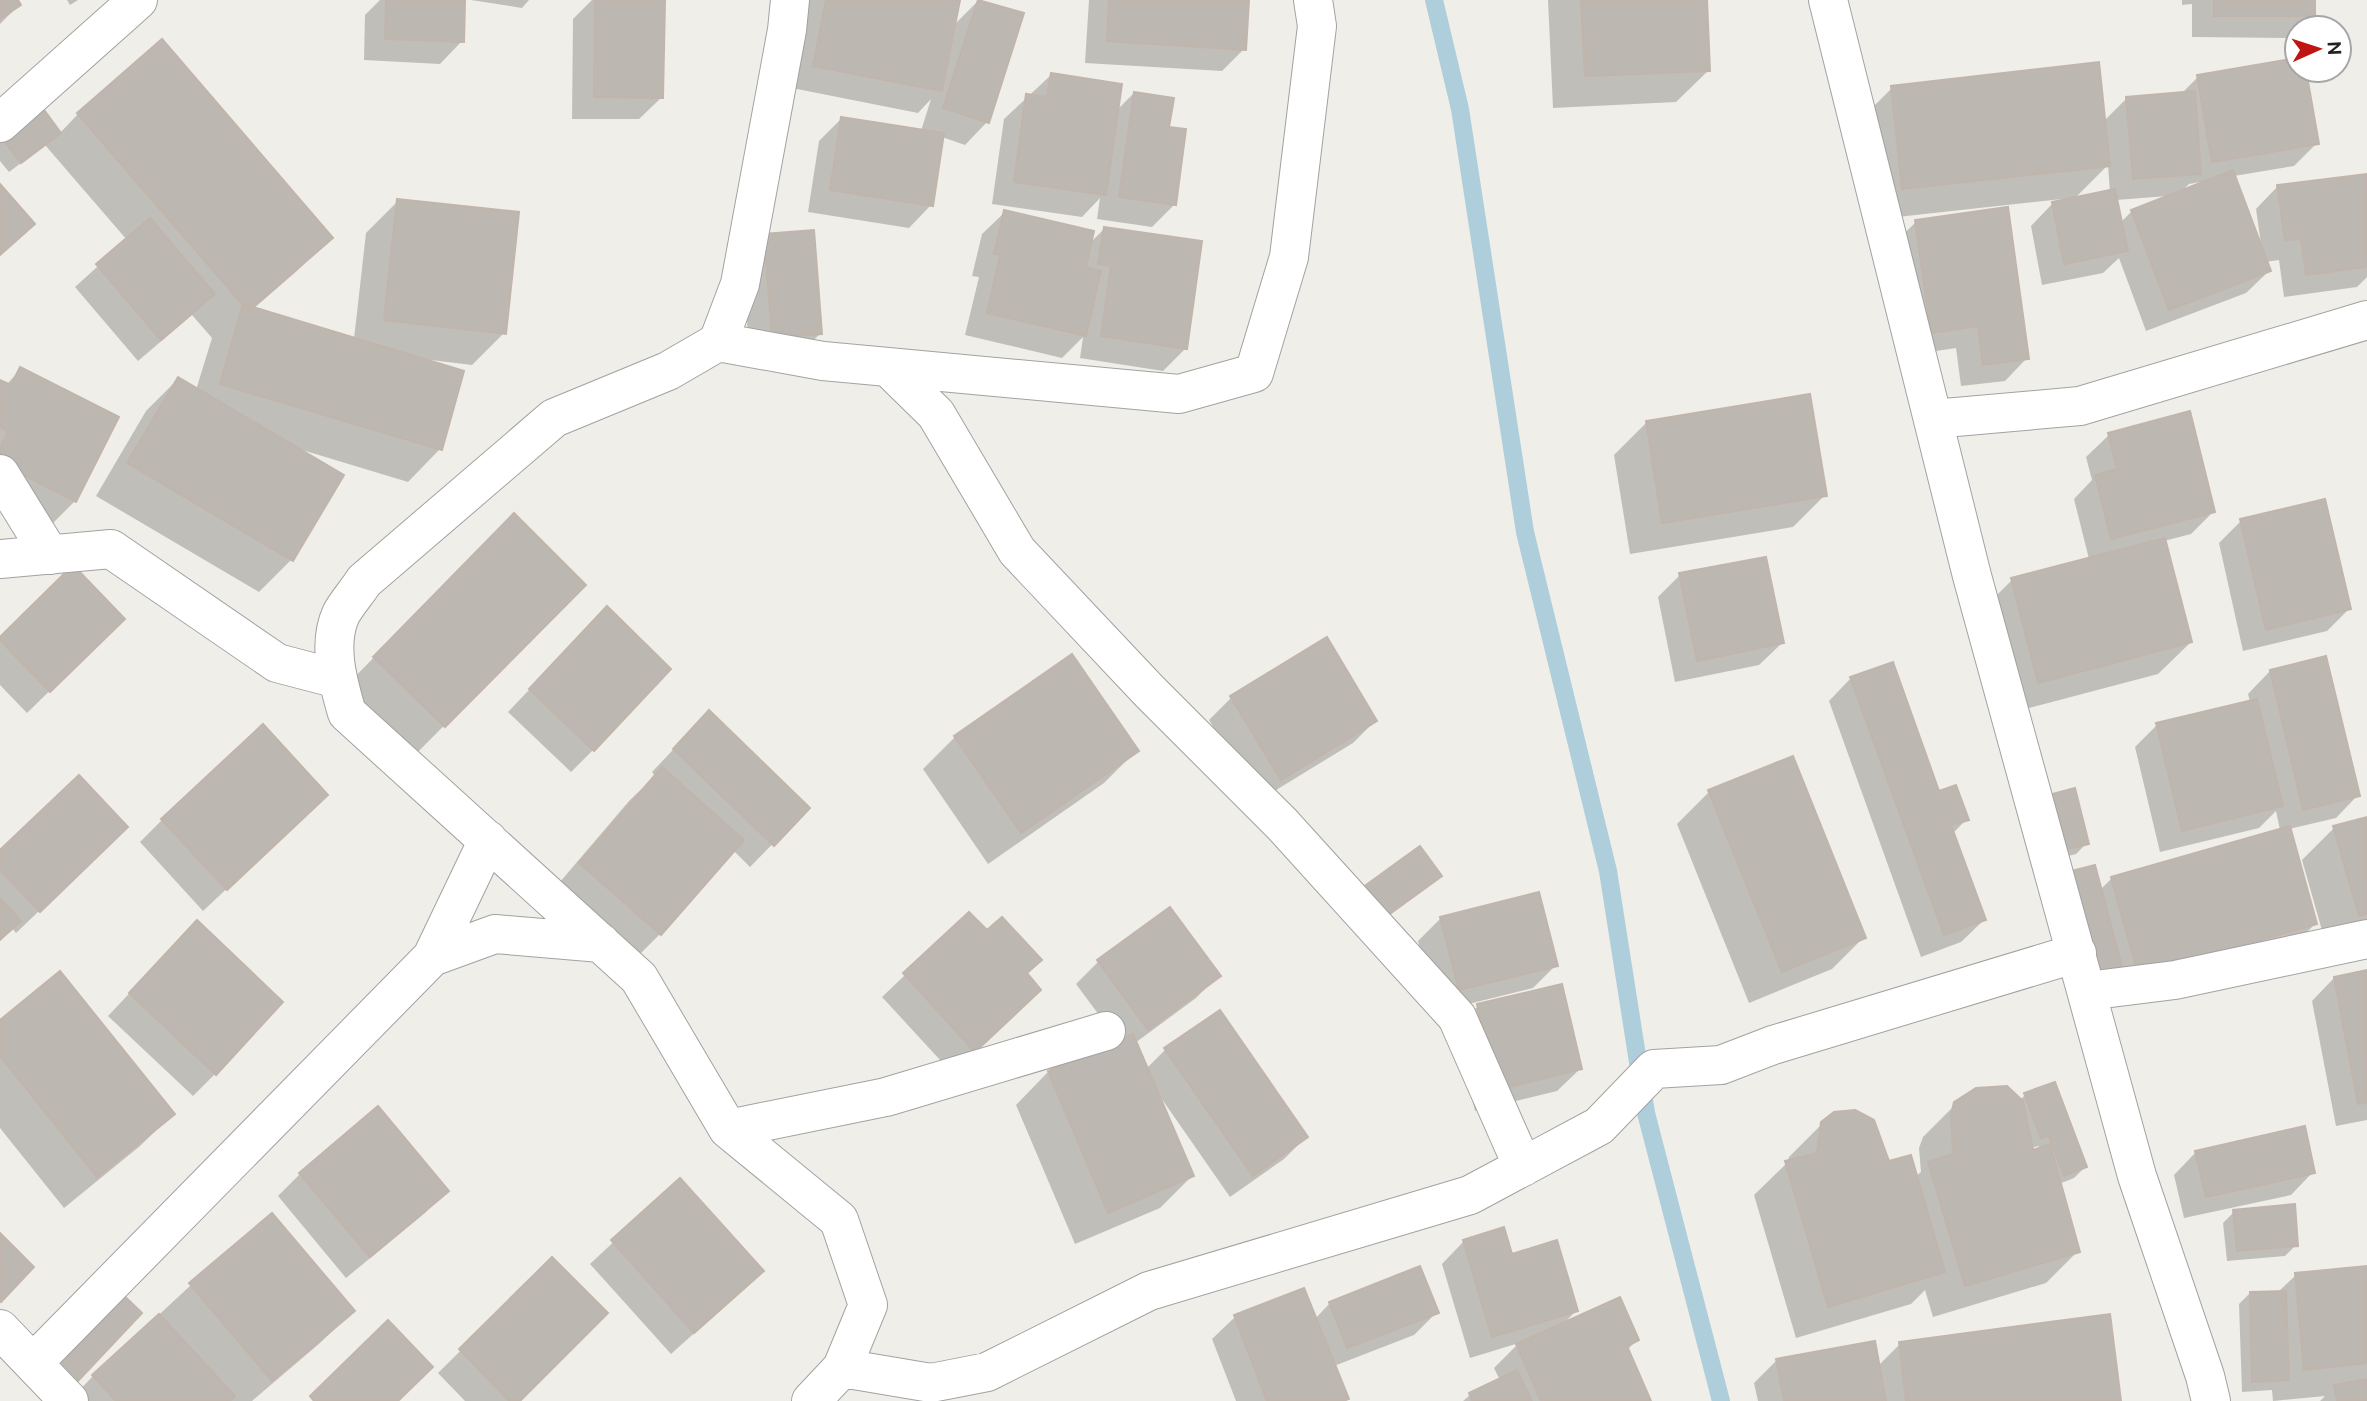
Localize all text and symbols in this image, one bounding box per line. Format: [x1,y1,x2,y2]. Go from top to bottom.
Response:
north arrow [2283,14,2353,84]
text: N [2324,40,2346,56]

